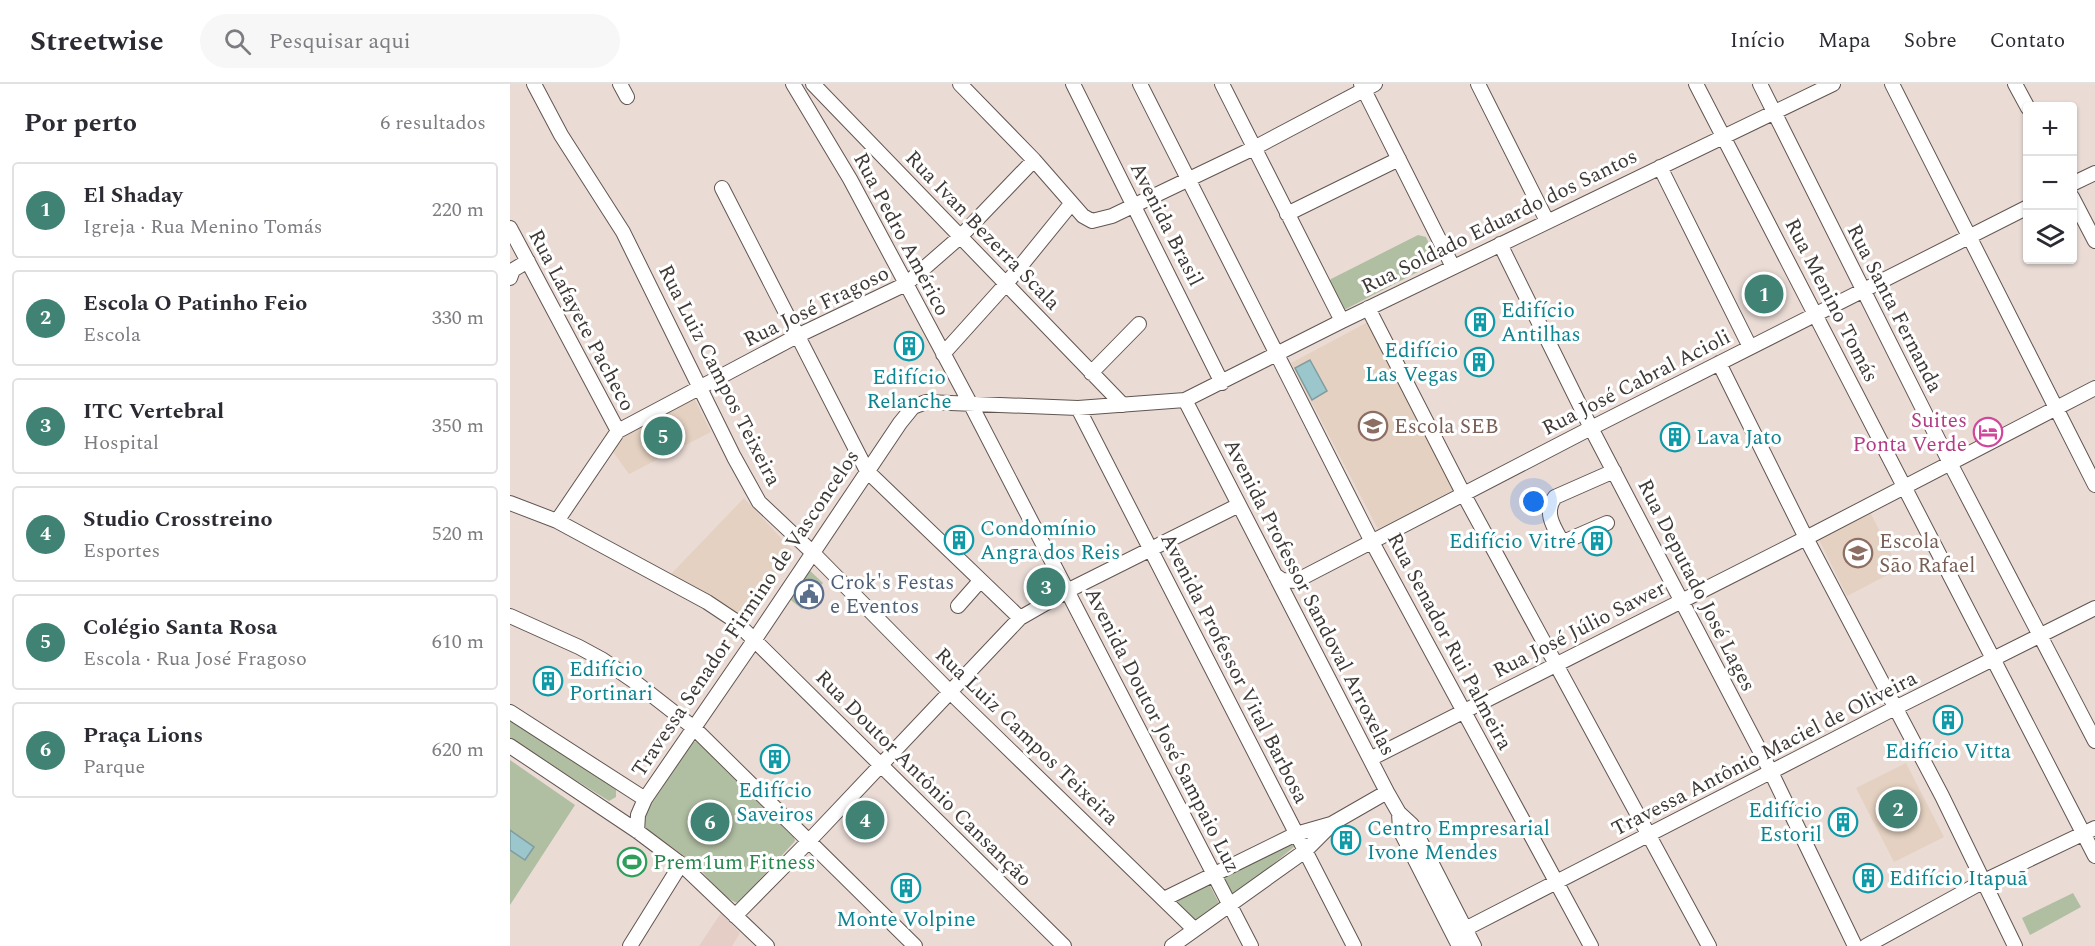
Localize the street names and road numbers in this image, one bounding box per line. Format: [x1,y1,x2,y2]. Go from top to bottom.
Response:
street label: Rua Soldado Eduardo dos Santos [1356,141,1643,303]
street label: Rua Ivan Bezerra Scala [897,143,1068,319]
street label: Rua Pedro Américo [844,147,958,322]
street label: Avenida Brasil [1121,157,1211,292]
street label: Rua Menino Tomás [1776,213,1886,388]
street label: Rua Santa Fernanda [1838,219,1951,399]
street label: Rua Lafayete Pacheco [520,224,643,417]
street label: Rua José Fragoso [738,258,895,356]
street label: Rua Luiz Campos Teixeira [649,259,789,493]
street label: Rua José Cabral Acioli [1536,321,1736,444]
street label: Avenida Professor Sandoval Arroxelas [1215,433,1403,762]
street label: Travessa Senador Firmino de Vasconcelos [624,443,868,784]
street label: Rua Deputado José Lages [1629,474,1764,697]
street label: Avenida Professor Vital Barbosa [1152,527,1317,810]
street label: Rua Senador Rui Palmeira [1378,527,1520,757]
street label: Rua José Júlio Sawer [1488,572,1671,687]
street label: Avenida Doutor José Sampaio Luz [1076,582,1248,879]
street label: Rua Luiz Campos Teixeira [927,640,1126,834]
street label: Travessa Antônio Maciel de Oliveira [1606,662,1923,845]
street label: Rua Doutor Antônio Cansanção [807,663,1039,895]

